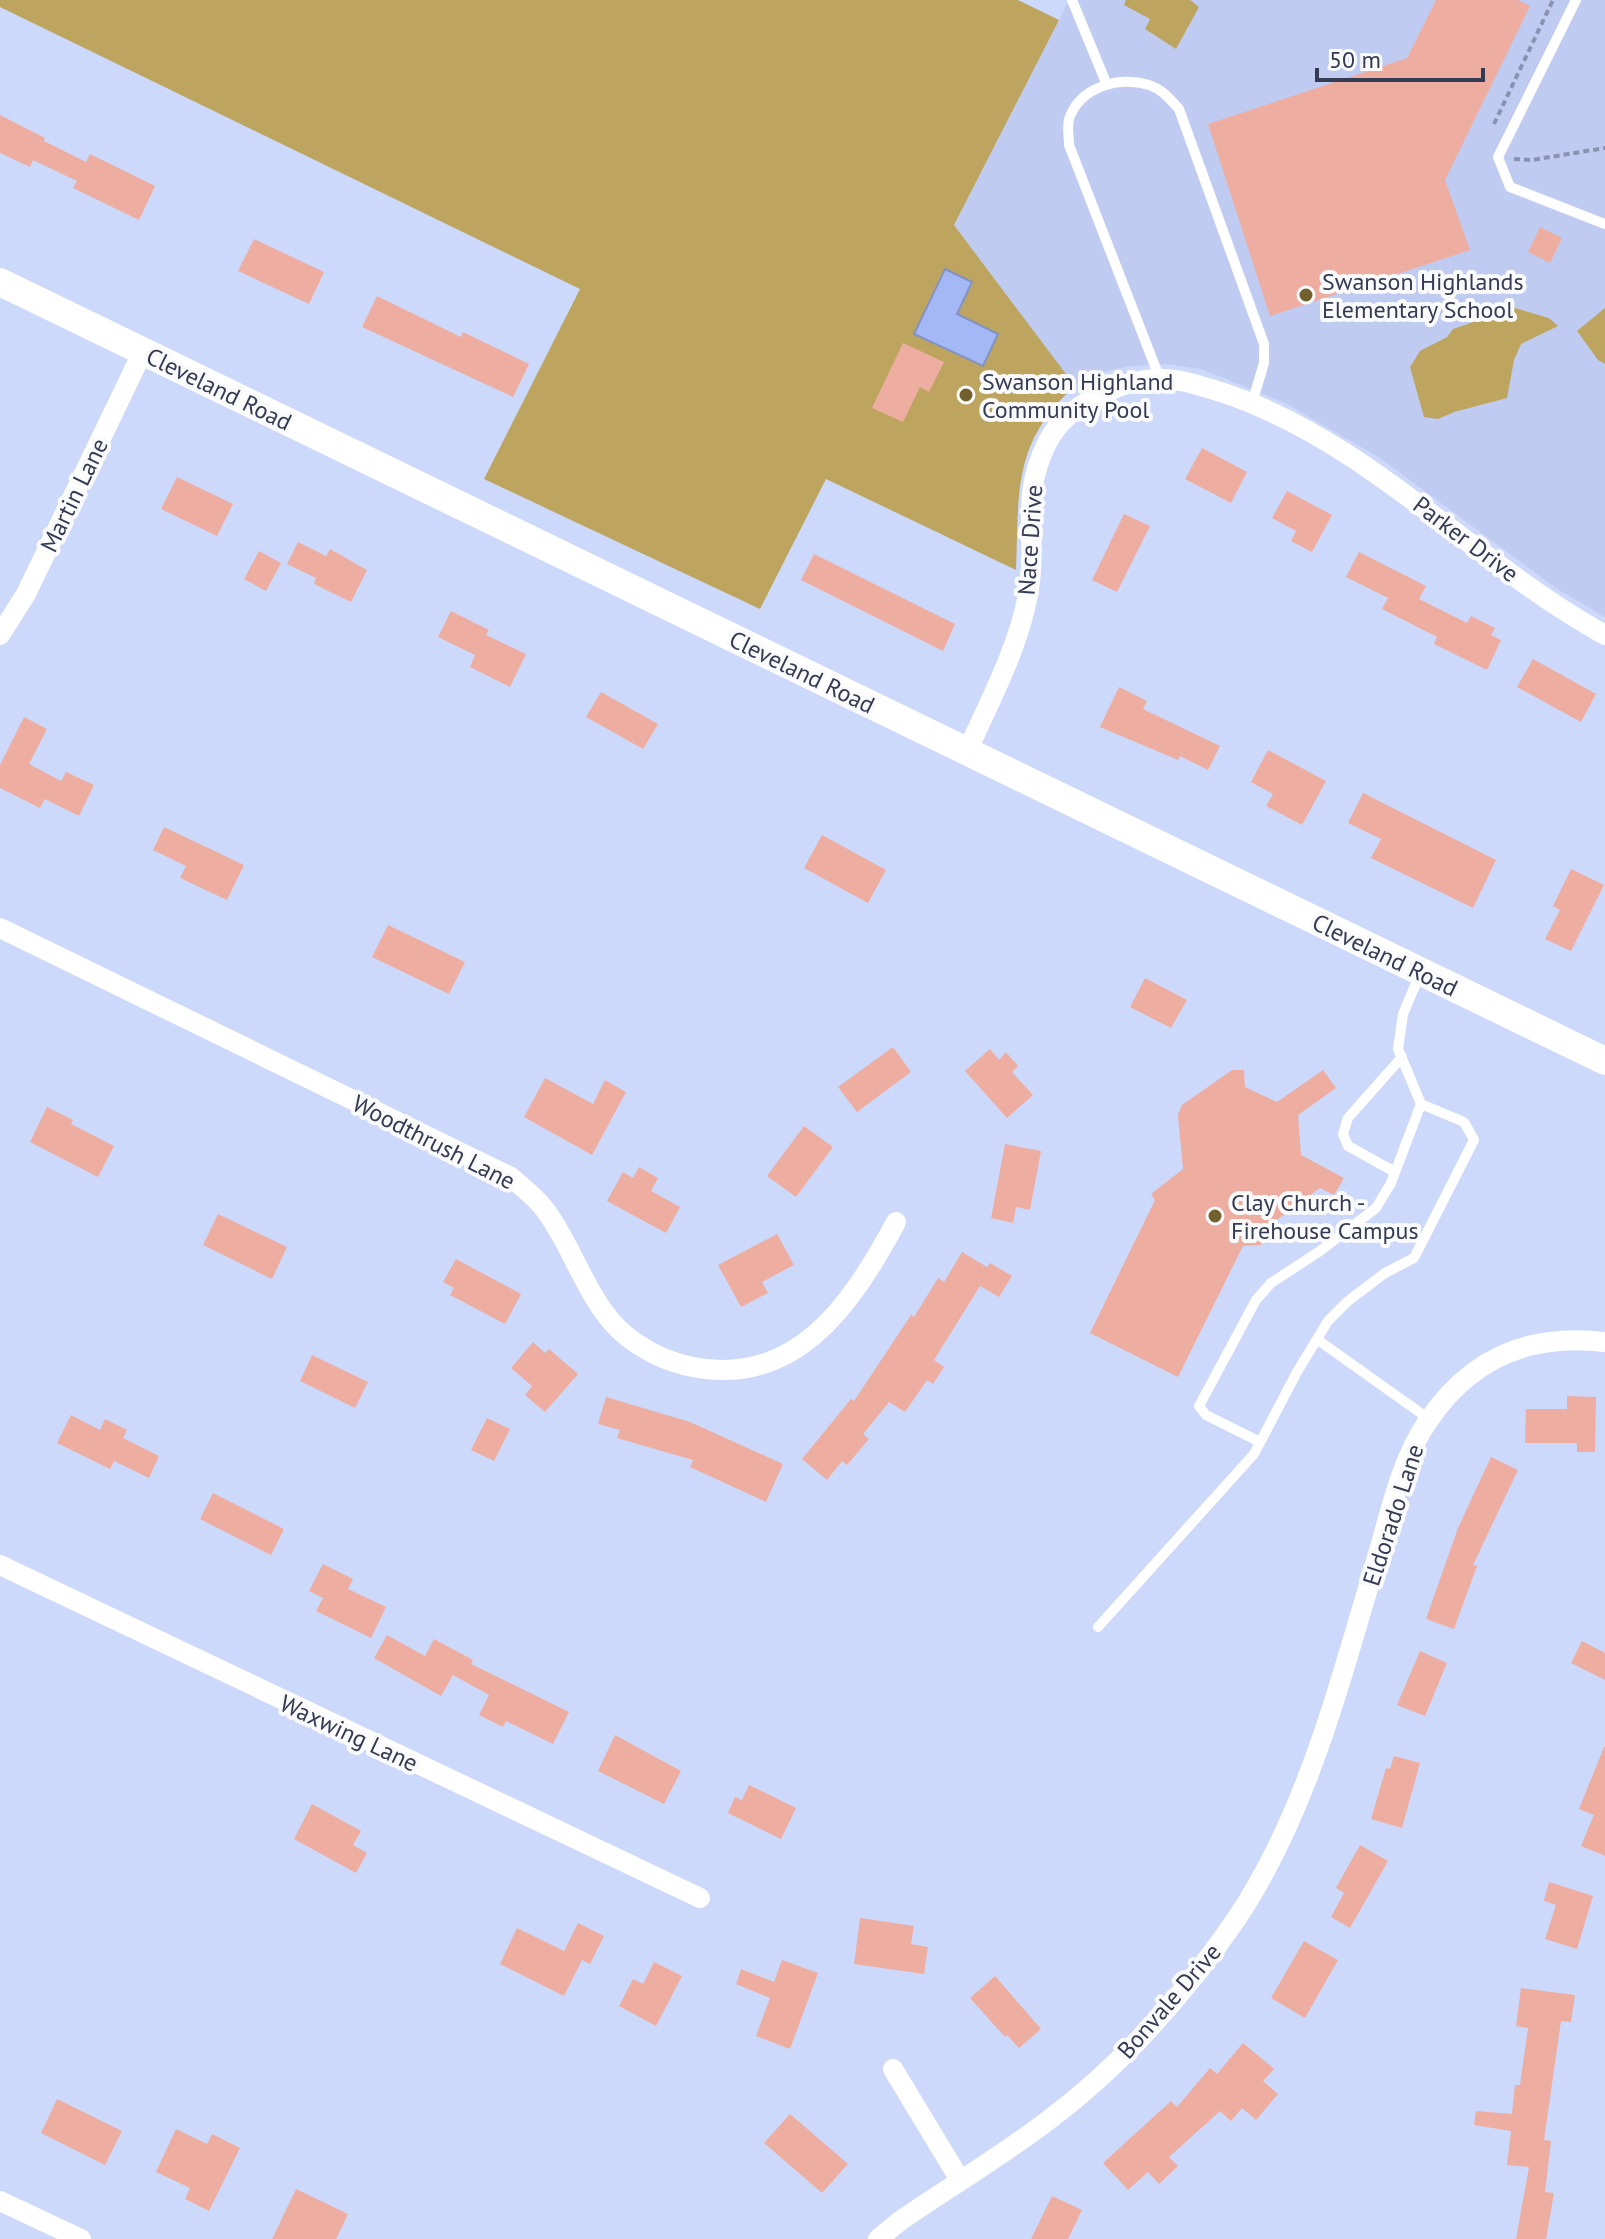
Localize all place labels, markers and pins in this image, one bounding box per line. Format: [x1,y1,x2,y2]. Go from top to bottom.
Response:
place label: Swanson Highlands Elementary School [1322,266,1524,325]
marker: Swanson Highlands Elementary School [1297,286,1315,304]
place label: Swanson Highland Community Pool [982,366,1173,425]
marker: Swanson Highland Community Pool [957,386,975,404]
place label: Clay Church - Firehouse Campus [1231,1187,1419,1246]
marker: Clay Church - Firehouse Campus [1206,1207,1224,1225]

